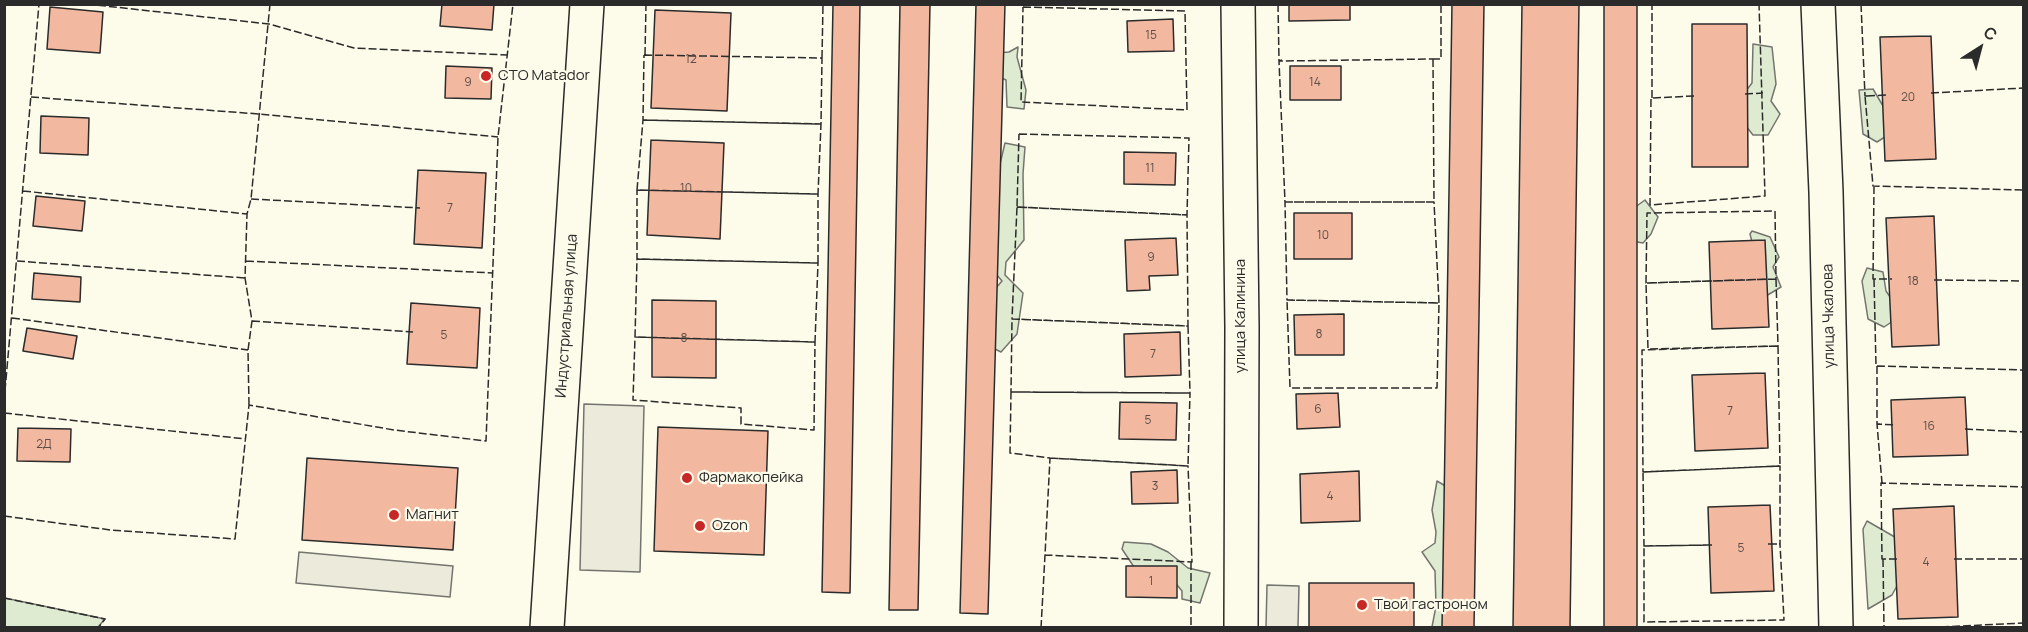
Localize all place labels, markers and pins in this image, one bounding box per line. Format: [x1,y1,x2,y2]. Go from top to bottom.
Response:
place label: СТО Matador [498,67,590,85]
marker: СТО Matador [479,69,493,83]
place label: Фармакопейка [699,469,803,487]
marker: Фармакопейка [680,471,694,485]
place label: Магнит [406,506,459,524]
marker: Магнит [387,508,401,522]
place label: Ozon [712,517,748,535]
marker: Ozon [693,519,707,533]
place label: Твой гастроном [1374,596,1488,614]
marker: Твой гастроном [1355,598,1369,612]

